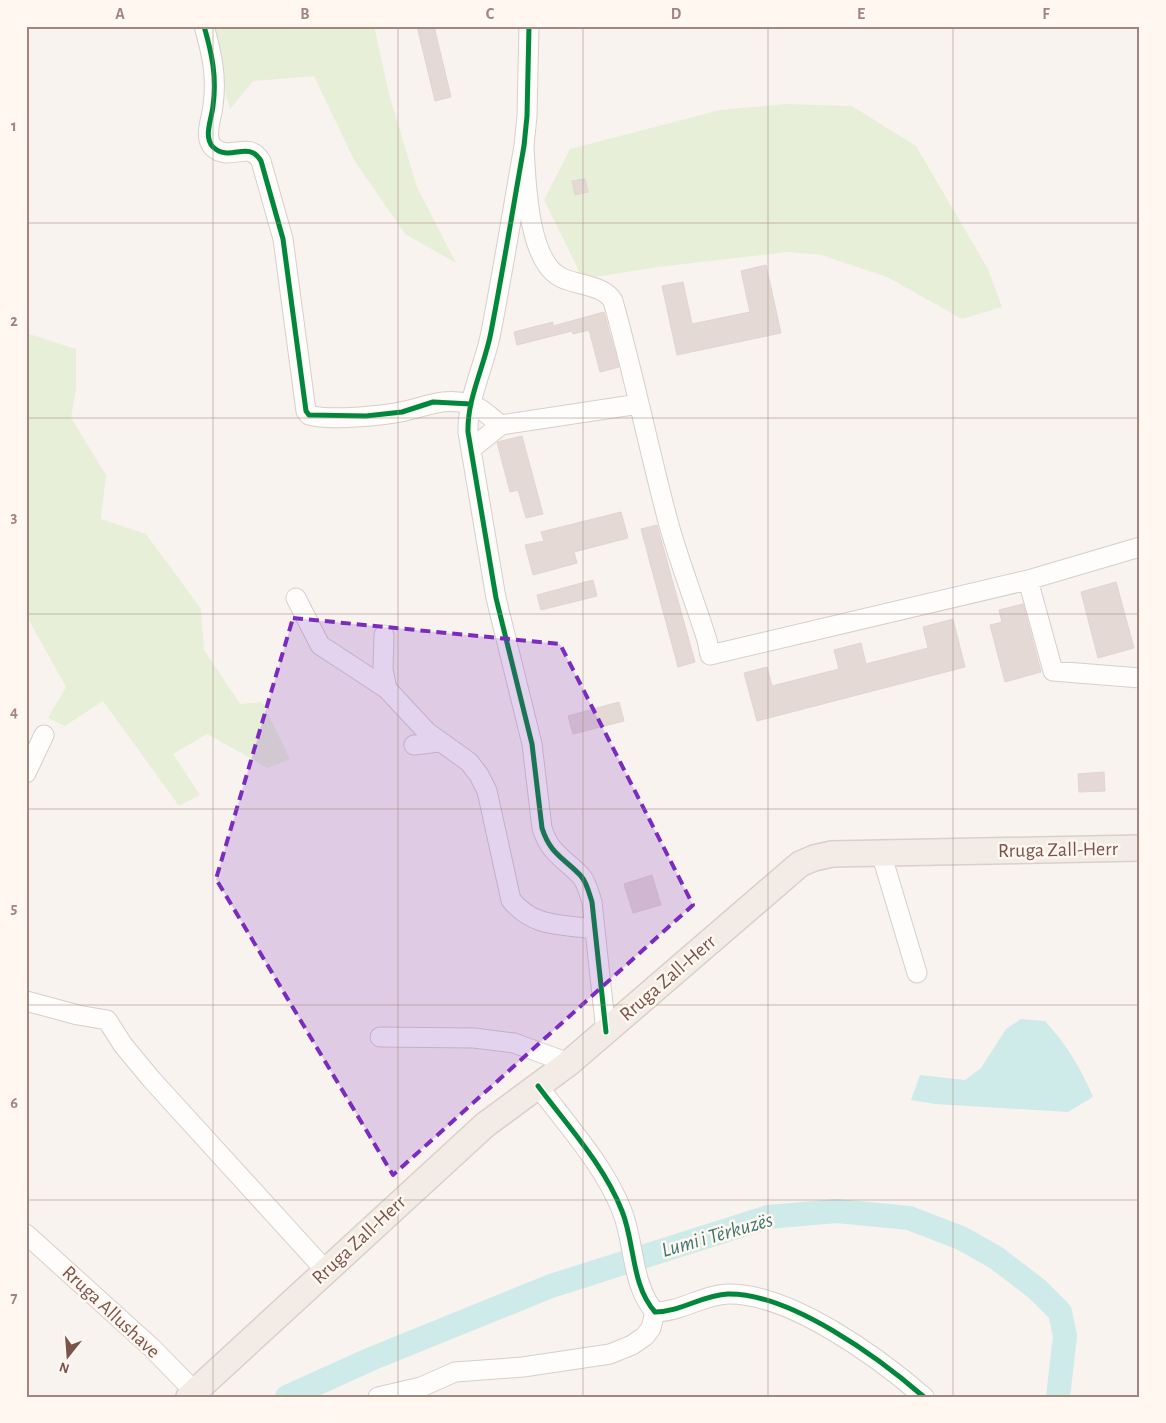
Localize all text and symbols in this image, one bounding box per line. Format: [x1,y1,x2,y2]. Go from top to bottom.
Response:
text: A [115,6,125,22]
text: B [300,6,310,22]
text: C [486,6,495,22]
text: D [671,6,682,22]
text: E [857,6,865,22]
text: F [1042,6,1050,22]
text: 1 [11,118,17,134]
text: 2 [10,313,18,329]
text: 3 [11,509,18,525]
text: 4 [10,704,18,720]
street label: Rruga Zall-Herr [998,839,1119,861]
text: 5 [11,900,18,916]
street label: Rruga Zall-Herr [616,931,720,1025]
text: 6 [10,1095,18,1111]
street label: Rruga Zall-Herr [308,1191,410,1288]
water label: Lumi i Tërkuzës [659,1209,775,1261]
street label: Rruga Allushave [58,1262,164,1362]
text: 7 [11,1290,18,1306]
north arrow [42,1330,92,1380]
text: N [58,1359,71,1376]

